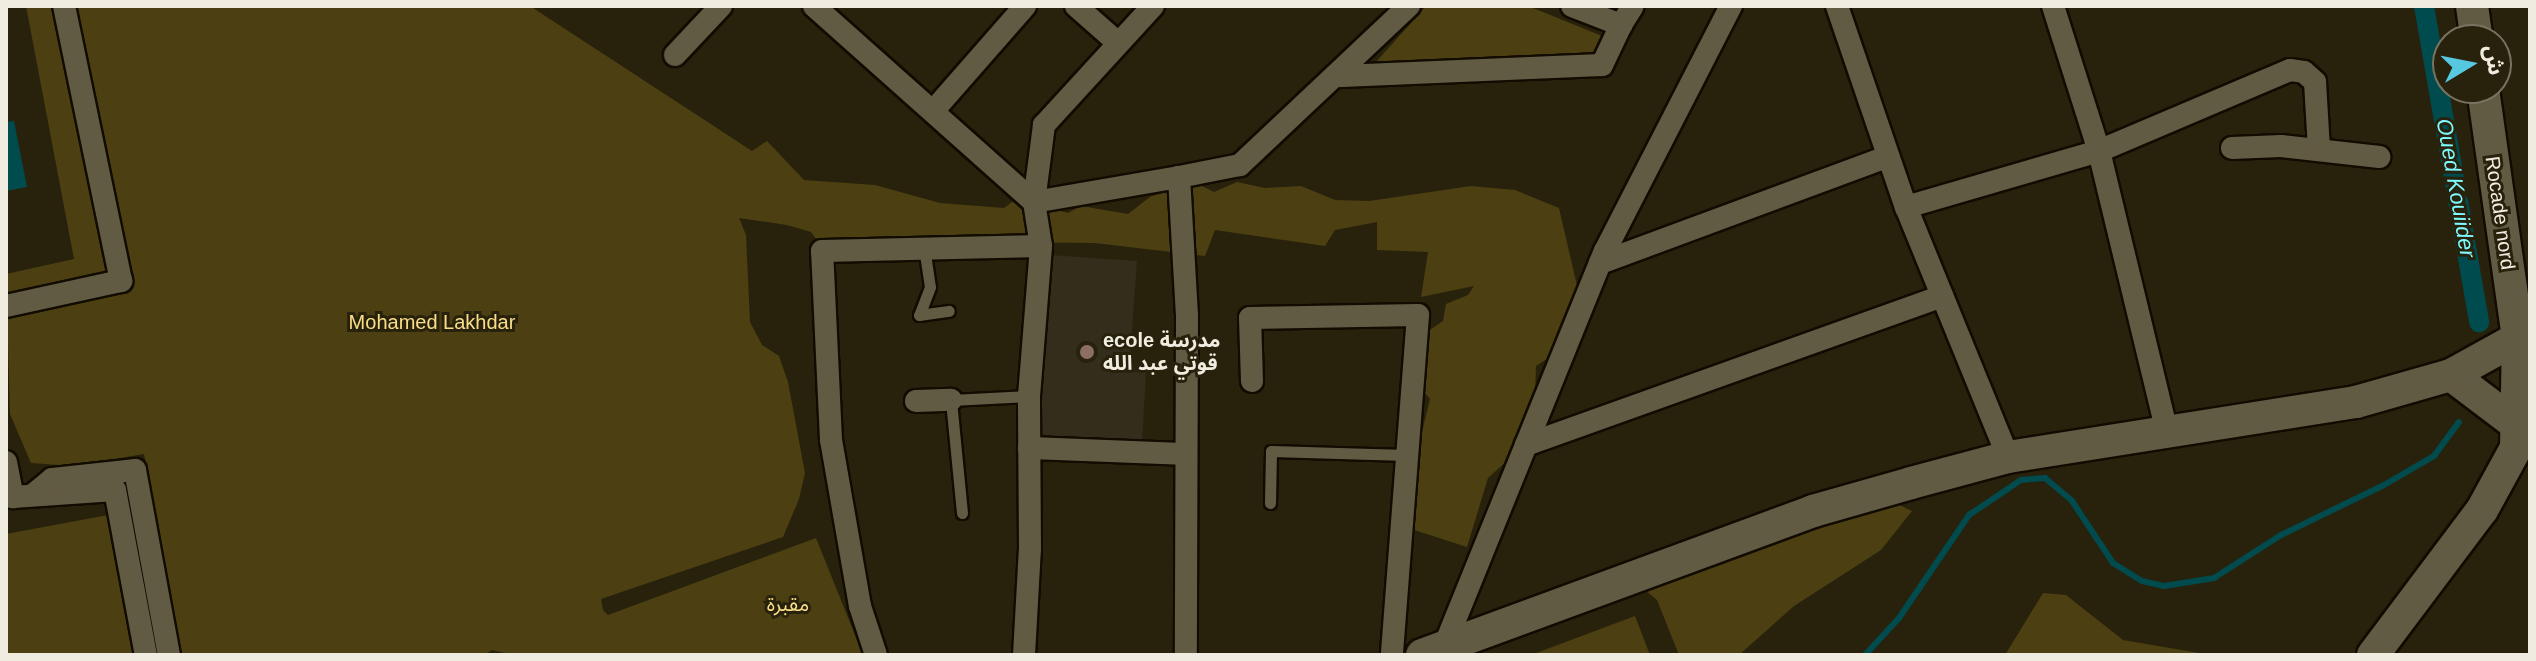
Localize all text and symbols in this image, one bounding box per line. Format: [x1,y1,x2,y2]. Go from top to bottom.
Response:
north arrow [2432,24,2512,104]
text: ش [2479,43,2509,77]
water label: Oued Kouiider [2431,116,2481,260]
street label: Rocade nord [2480,155,2520,271]
park label: Mohamed Lakhdar [349,310,515,334]
place label: ecole مدرسة قوتي عبد الله [1103,328,1220,375]
marker: ecole مدرسة قوتي عبد الله [1078,343,1096,361]
park label: مقبرة [767,592,809,616]

